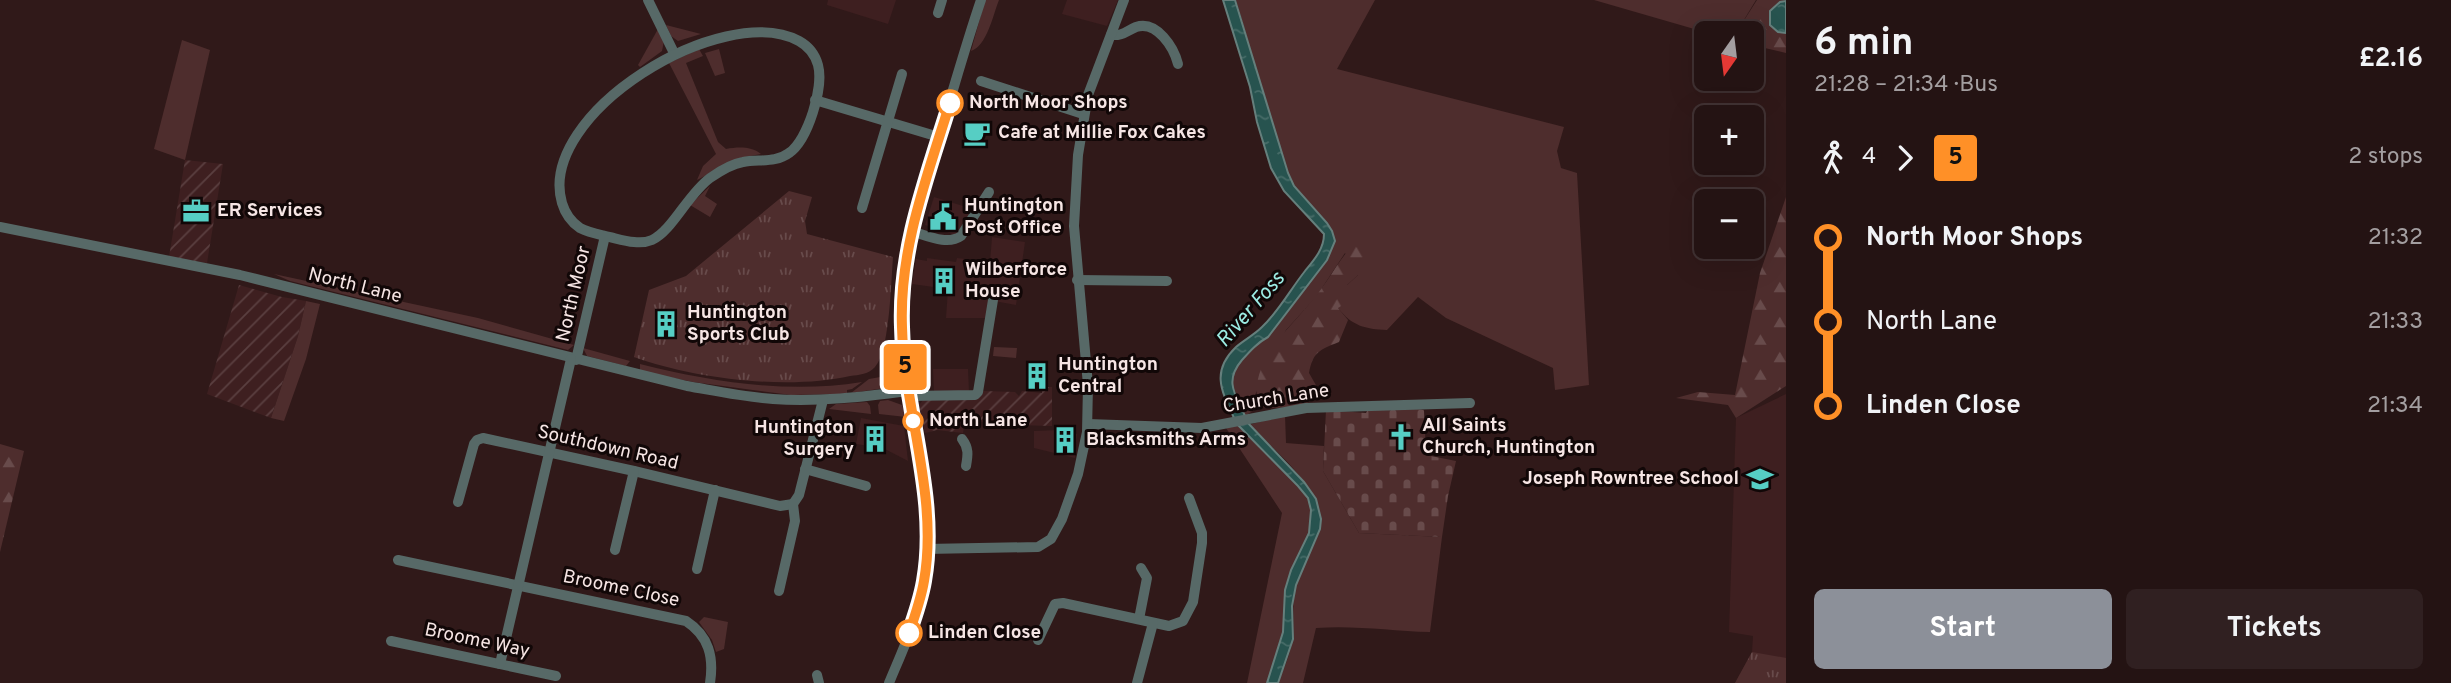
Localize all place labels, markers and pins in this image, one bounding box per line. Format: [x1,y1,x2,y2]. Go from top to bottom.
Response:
marker: North Moor Shops [937,90,963,116]
place label: North Moor Shops [969,91,1128,115]
cafe icon: Cafe at Millie Fox Cakes [962,118,992,148]
place label: Cafe at Millie Fox Cakes [998,121,1206,145]
place label: Huntington Post Office [964,194,1064,240]
office icon: ER Services [181,196,211,226]
place label: ER Services [217,199,323,223]
public building icon: Huntington Post Office [928,202,958,232]
place label: Wilberforce House [965,258,1067,304]
building icon: Wilberforce House [929,266,959,296]
place label: Huntington Sports Club [687,301,790,347]
building icon: Huntington Sports Club [651,309,681,339]
place label: Huntington Central [1058,353,1158,399]
building icon: Huntington Central [1022,361,1052,391]
place label: North Lane [929,409,1028,433]
marker: North Lane [903,411,923,431]
place label: All Saints Church, Huntington [1422,414,1595,460]
place label: Huntington Surgery [754,416,854,462]
church icon: All Saints Church, Huntington [1386,422,1416,452]
building icon: Huntington Surgery [860,424,890,454]
building icon: Blacksmiths Arms [1050,425,1080,455]
place label: Blacksmiths Arms [1086,428,1246,452]
school or university icon: Joseph Rowntree School [1745,464,1775,494]
place label: Joseph Rowntree School [1522,467,1739,491]
marker: Linden Close [896,620,922,646]
place label: Linden Close [928,621,1041,645]

